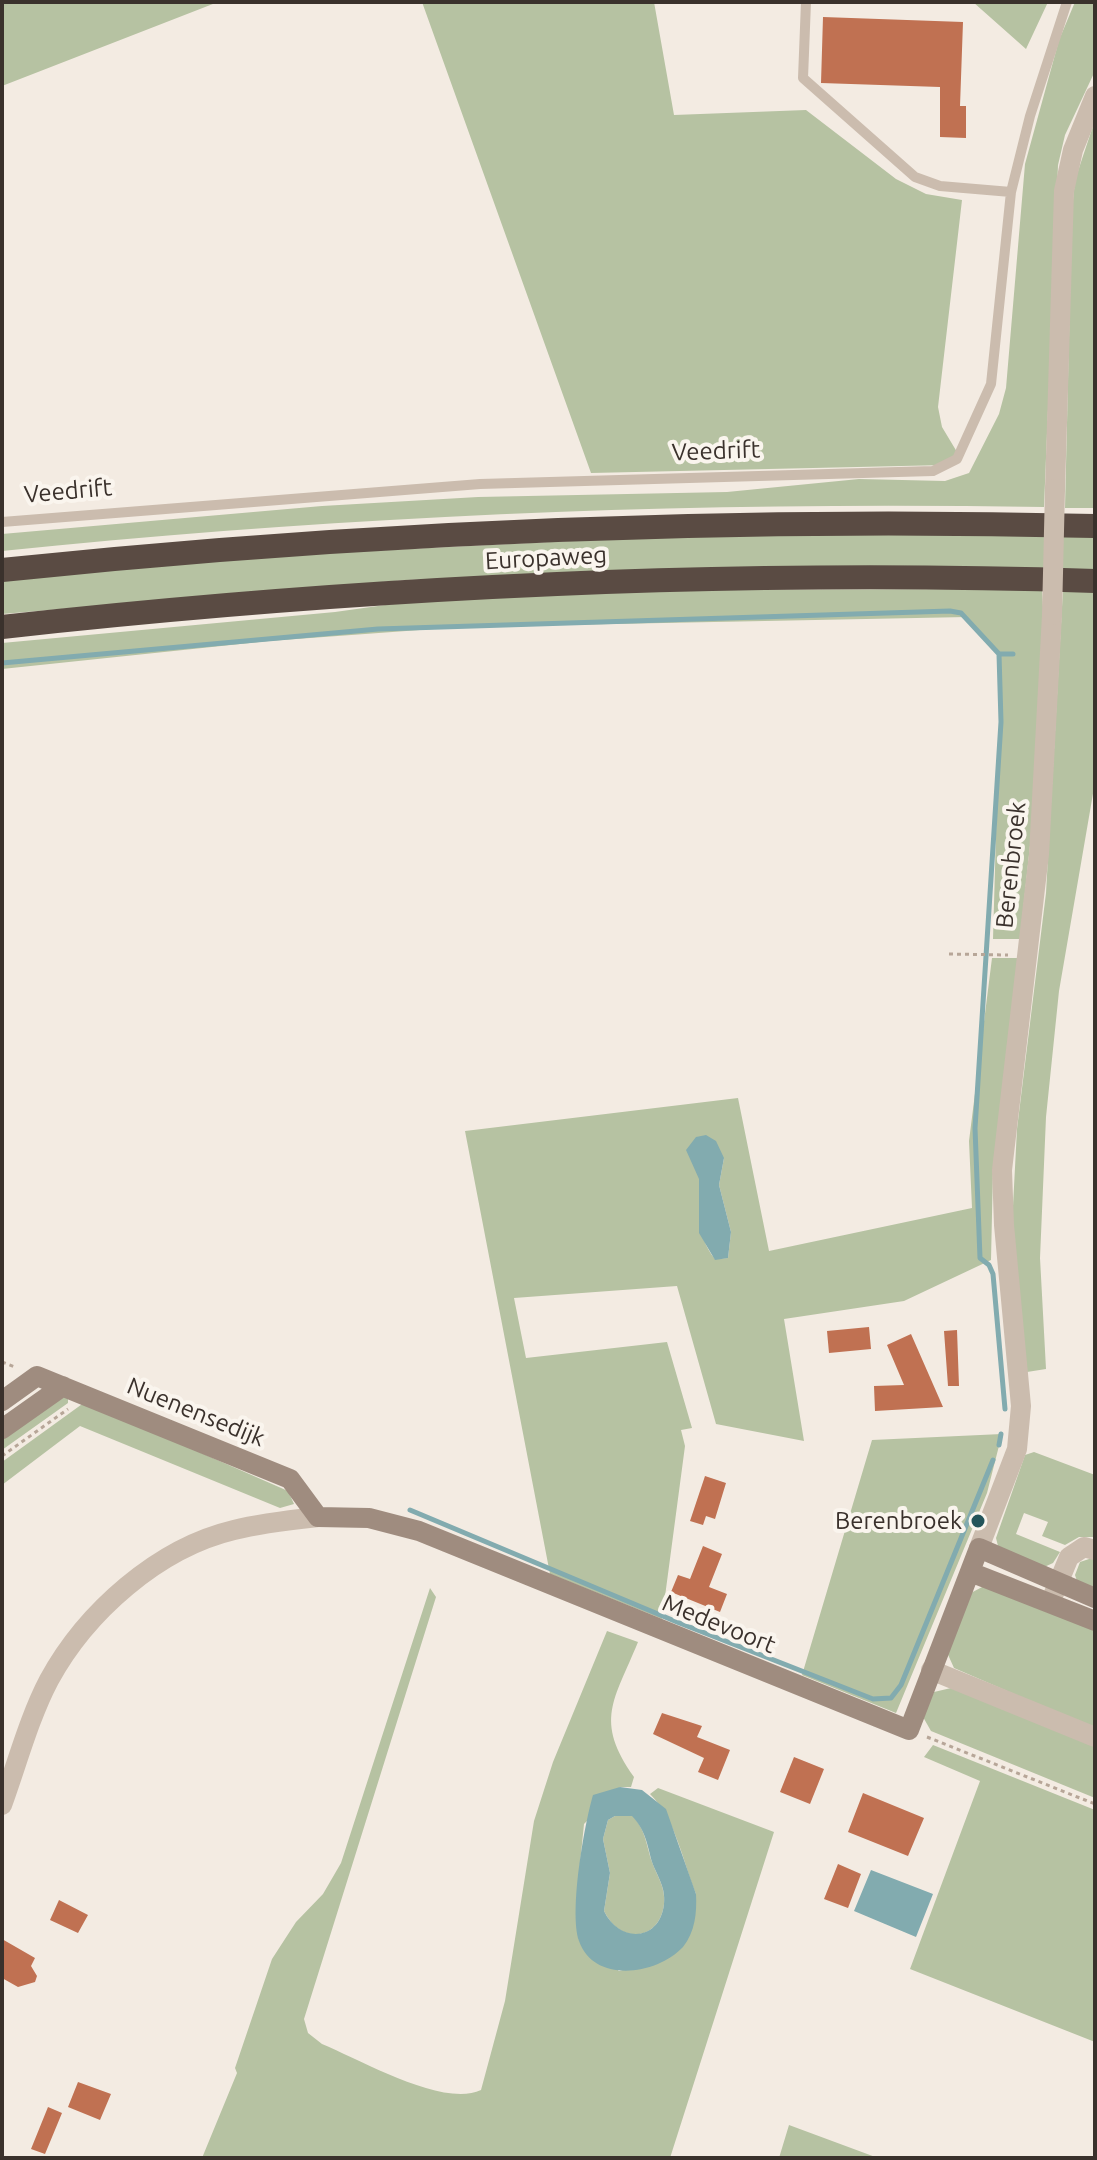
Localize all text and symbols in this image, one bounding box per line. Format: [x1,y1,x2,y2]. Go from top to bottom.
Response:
street label: Veedrift [671,435,761,467]
street label: Veedrift [23,473,113,509]
street label: Europaweg [484,540,608,576]
street label: Berenbroek [990,800,1032,930]
street label: Nuenensedijk [123,1371,269,1453]
place label: Berenbroek [835,1507,962,1535]
marker: Berenbroek [969,1512,987,1530]
street label: Medevoort [658,1588,780,1660]

